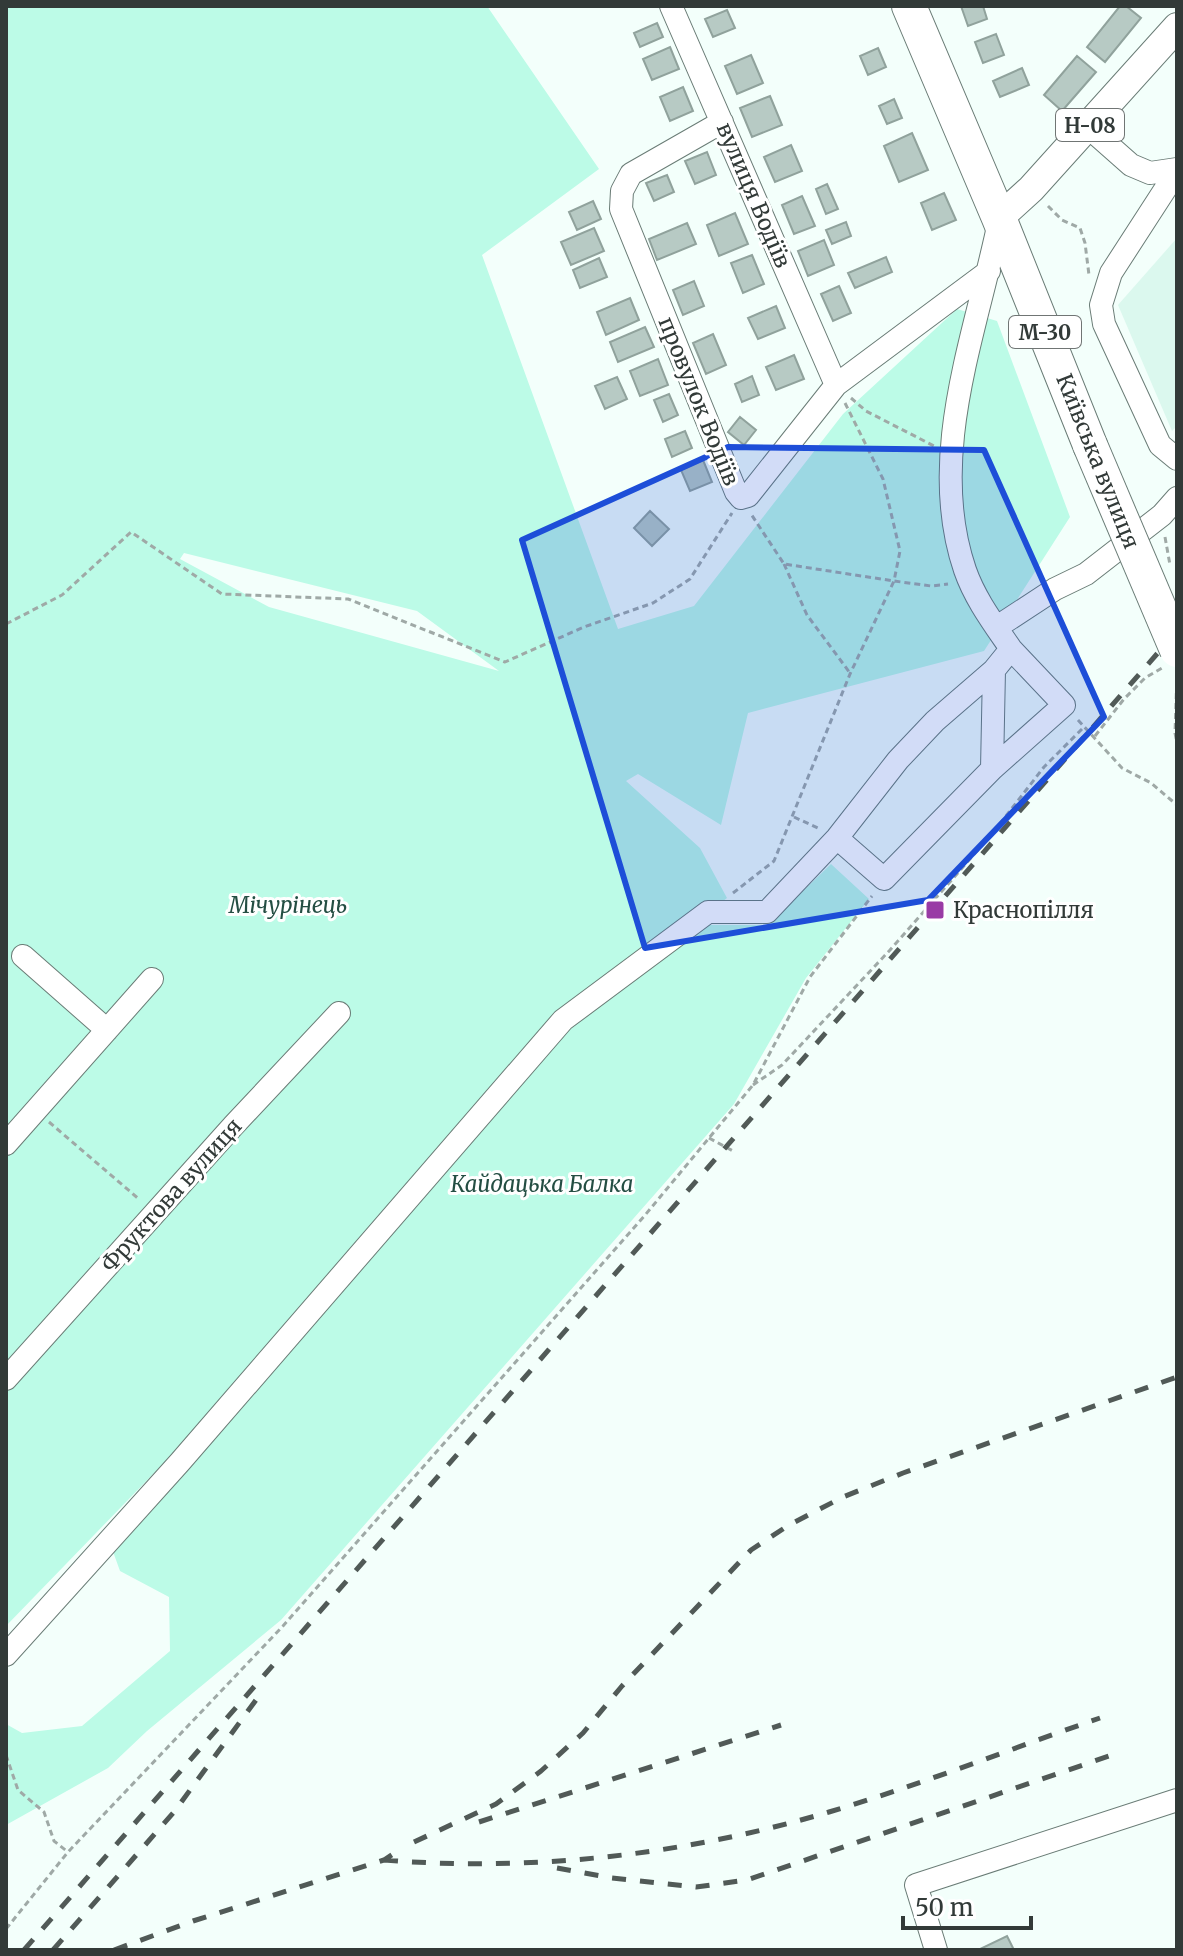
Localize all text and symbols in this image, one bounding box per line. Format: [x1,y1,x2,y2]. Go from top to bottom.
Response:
road number: Н-08 [1056,109,1124,141]
street label: вулиця Водіїв [711,118,797,272]
street label: провулок Водіїв [652,312,746,490]
road number: М-30 [1009,316,1081,348]
street label: Київська вулиця [1050,369,1146,553]
park label: Мічурінець [228,891,347,919]
place label: Краснопілля [953,896,1094,924]
marker: Краснопілля [924,899,946,921]
street label: Фруктова вулиця [95,1112,247,1278]
park label: Кайдацька Балка [451,1170,633,1198]
scale bar [903,1880,1031,1930]
text: 50 m [915,1892,974,1923]

